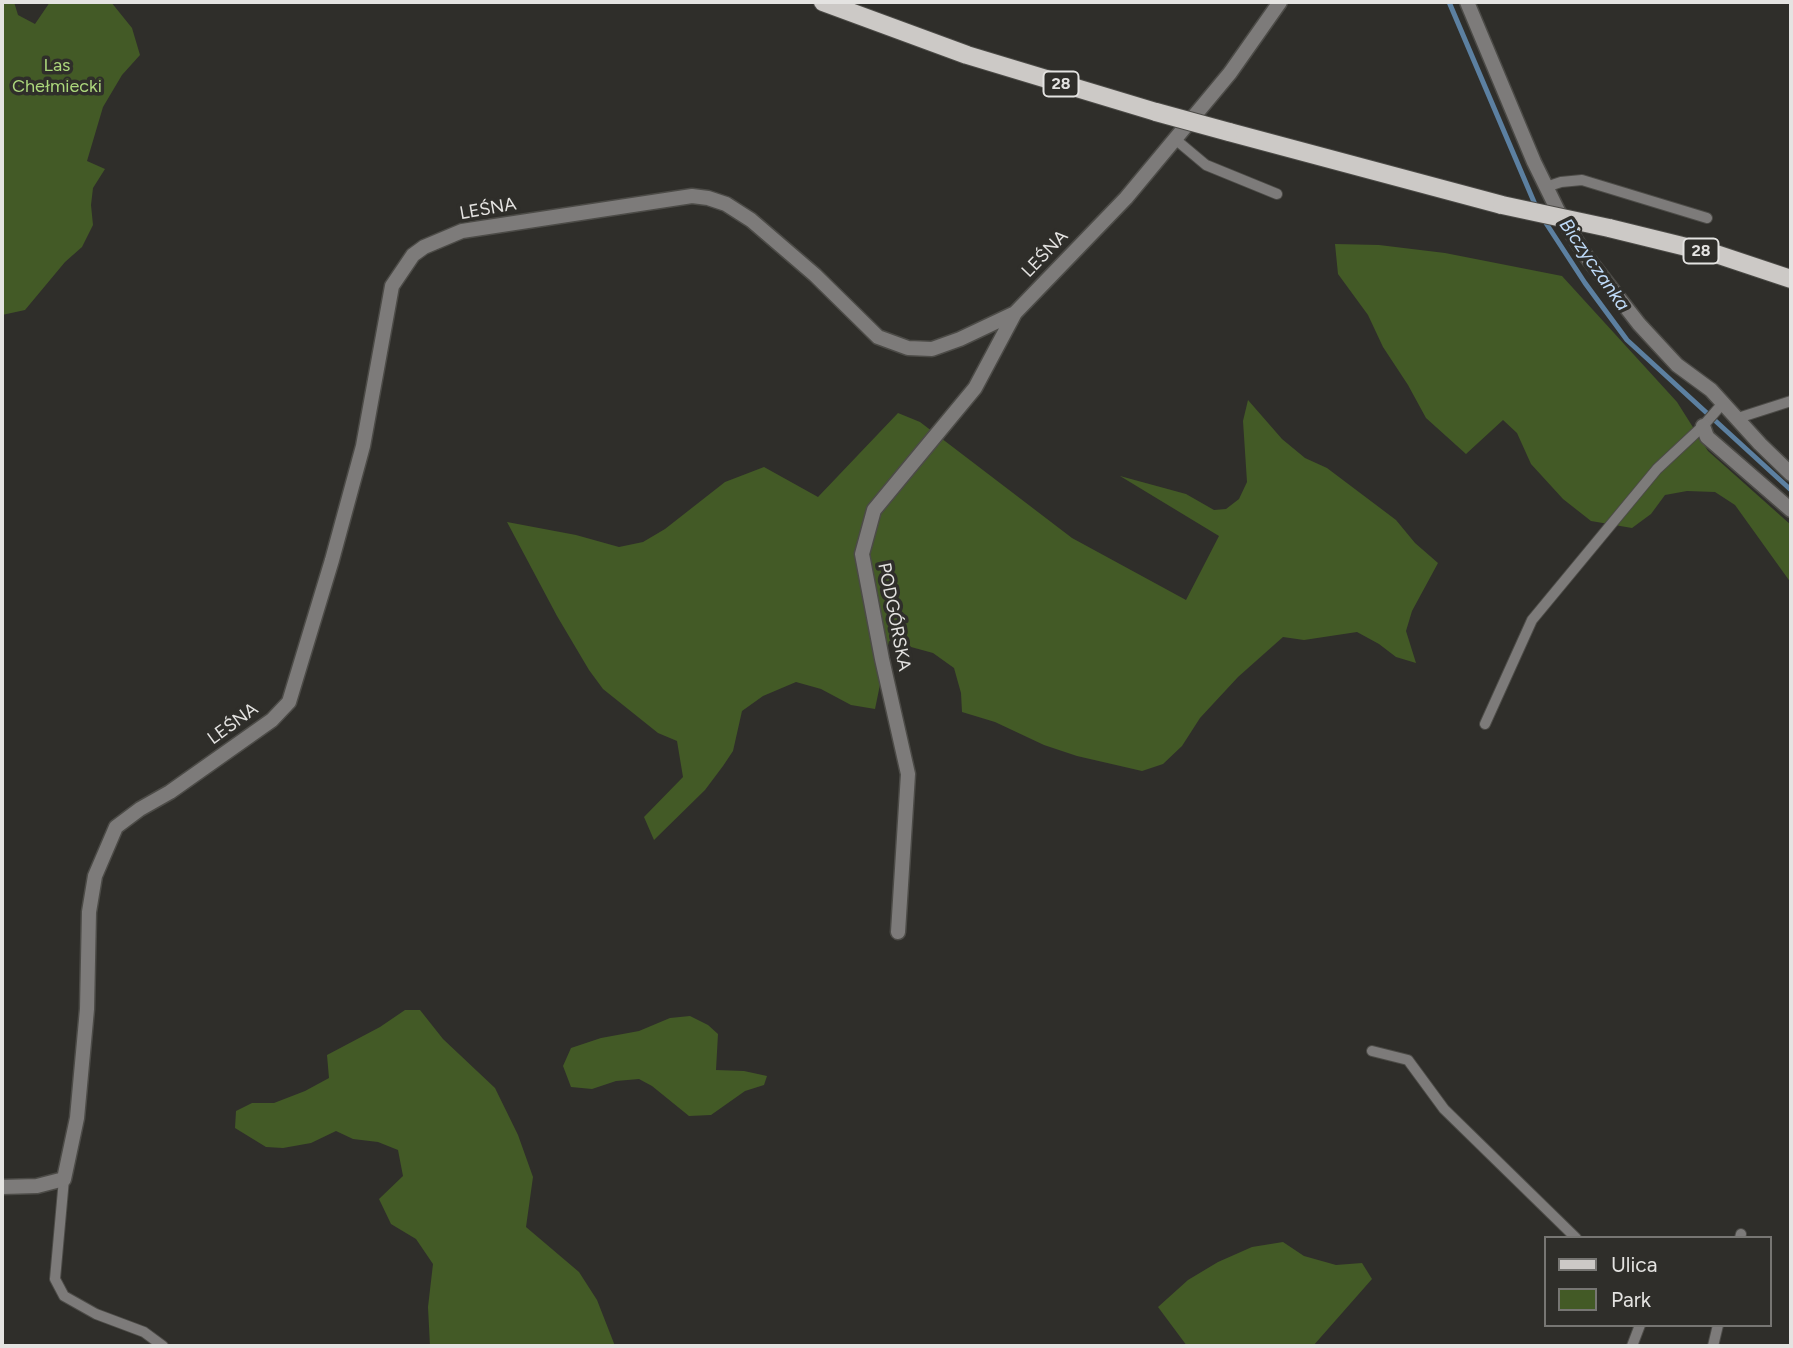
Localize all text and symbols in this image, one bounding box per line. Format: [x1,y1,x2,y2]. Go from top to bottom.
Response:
park label: Las Chełmiecki [12,55,102,98]
road number: 28 [1044,72,1078,96]
street label: LEŚNA [458,193,518,225]
water label: Biczyczanka [1554,215,1634,315]
street label: LEŚNA [1017,226,1073,282]
road number: 28 [1684,238,1718,264]
street label: PODGÓRSKA [873,561,915,673]
street label: LEŚNA [204,698,262,750]
legend [1545,1236,1772,1327]
text: Ulica [1611,1252,1657,1277]
text: Park [1611,1287,1651,1312]

